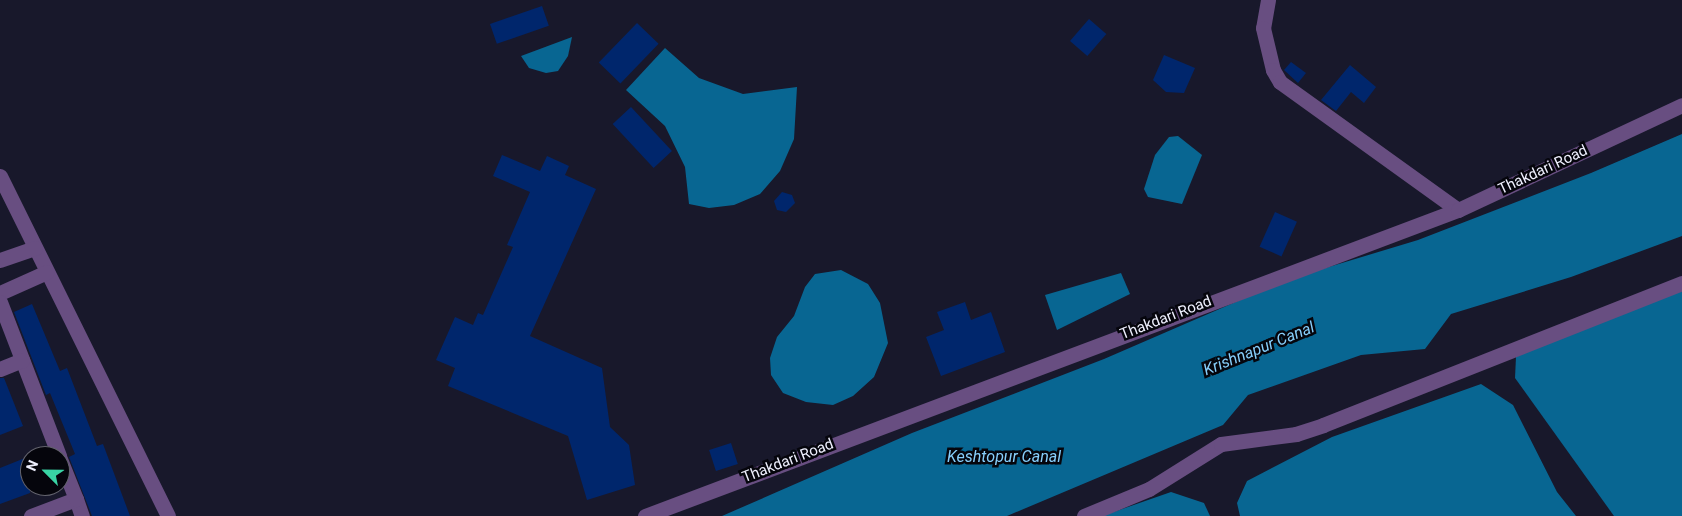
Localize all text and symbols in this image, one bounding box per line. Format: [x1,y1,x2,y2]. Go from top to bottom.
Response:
street label: Thakdari Road [1496,141,1590,199]
street label: Thakdari Road [1118,292,1214,344]
water label: Krishnapur Canal [1201,318,1317,380]
street label: Thakdari Road [740,435,836,487]
north arrow [20,446,70,496]
water label: Keshtopur Canal [947,447,1061,467]
text: N [23,458,41,473]

